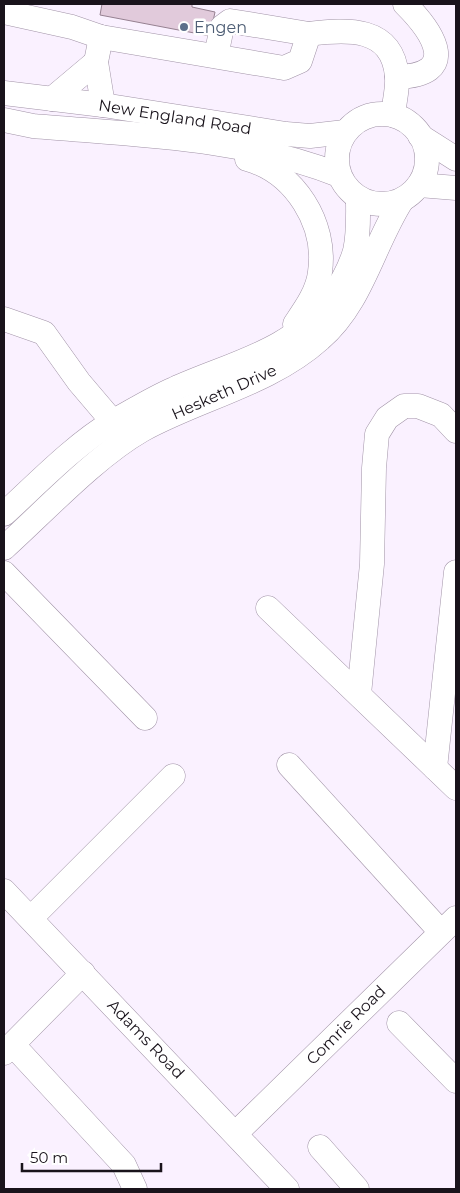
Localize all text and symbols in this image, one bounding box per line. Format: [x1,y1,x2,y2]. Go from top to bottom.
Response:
place label: Engen [194,18,247,37]
marker: Engen [178,21,190,33]
street label: New England Road [97,96,253,138]
street label: Hesketh Drive [169,360,279,424]
street label: Comrie Road [302,981,390,1069]
street label: Adams Road [104,996,188,1082]
scale bar [22,1140,161,1172]
text: 50 m [30,1148,68,1167]

